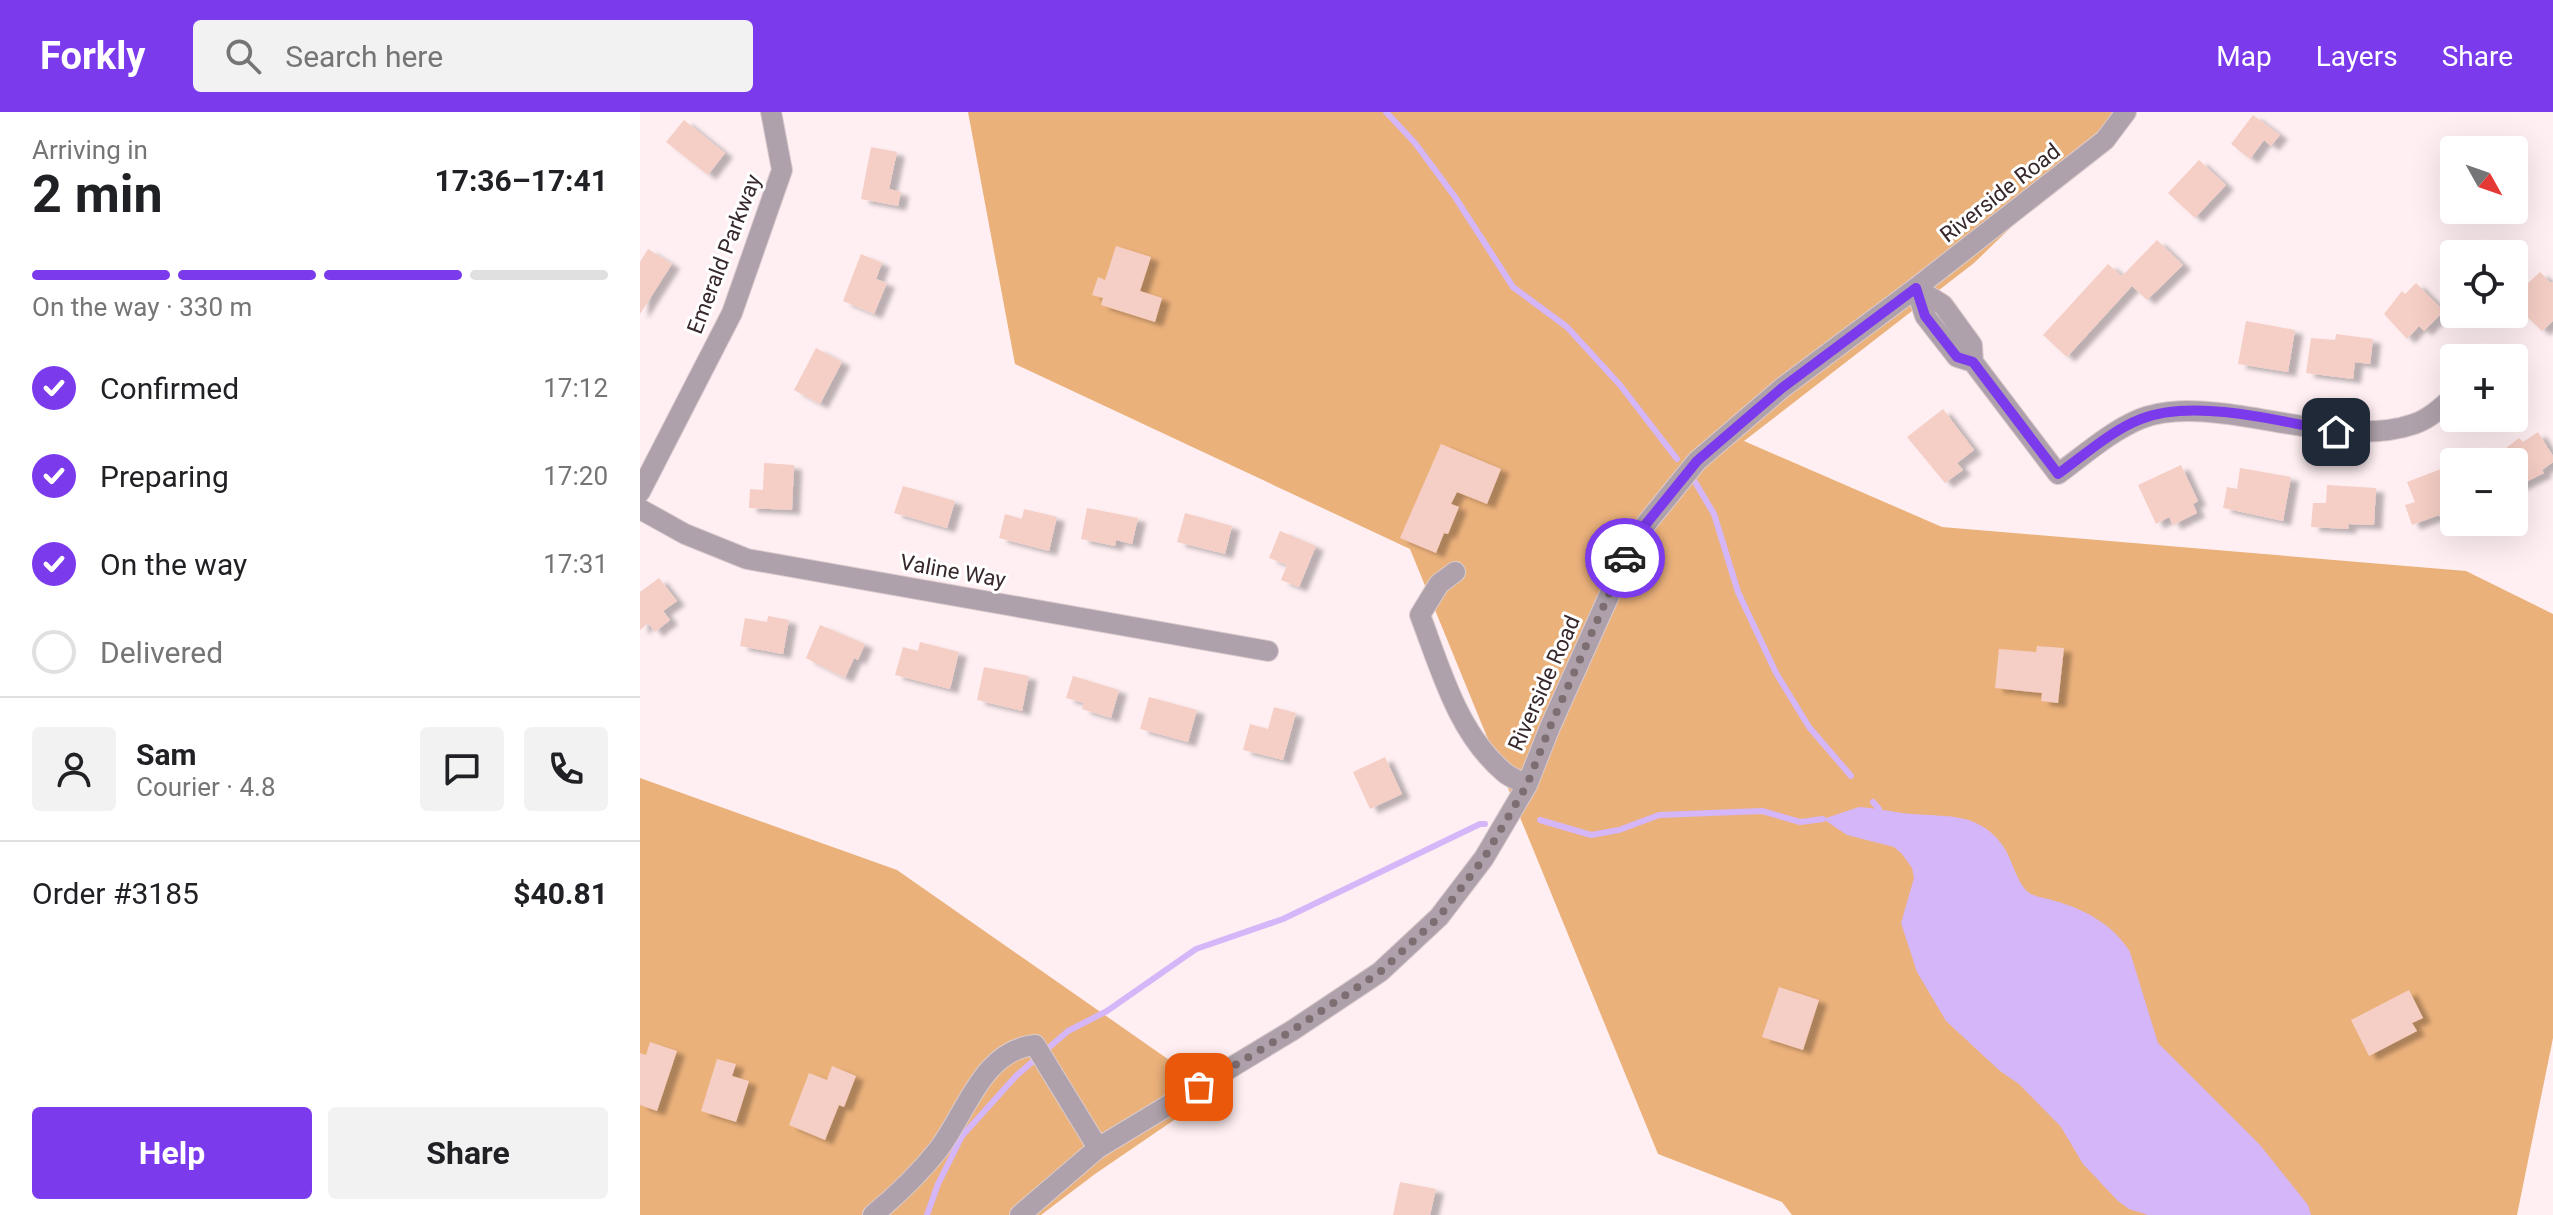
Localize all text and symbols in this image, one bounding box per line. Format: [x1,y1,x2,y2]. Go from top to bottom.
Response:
search box [193,20,753,92]
text: Forkly [40,34,145,78]
icon: search [221,34,265,78]
text: Search here [285,39,443,74]
text: Map [2216,40,2272,73]
text: Layers [2316,40,2398,73]
text: Share [2442,40,2513,73]
text: Arriving in [32,135,148,165]
north arrow [2440,136,2528,224]
map controls [2440,136,2528,536]
street label: Riverside Road [1935,138,2065,248]
text: 17:36–17:41 [434,163,608,198]
text: 2 min [32,164,163,225]
street label: Emerald Parkway [682,170,766,337]
button: locate [2440,240,2528,328]
text: On the way · 330 m [32,292,252,322]
button: + [2440,344,2528,432]
icon: check [32,366,76,410]
text: Confirmed [100,371,239,406]
text: 17:12 [543,373,608,403]
pin [2302,398,2370,466]
icon: home [2314,410,2358,454]
button: − [2440,448,2528,536]
icon: check [32,454,76,498]
text: Preparing [100,459,229,494]
text: 17:20 [543,461,608,491]
courier [1585,518,1665,598]
icon: car [1603,536,1647,580]
icon: check [32,542,76,586]
text: On the way [100,547,247,582]
text: 17:31 [543,549,608,579]
street label: Valine Way [898,549,1008,593]
street label: Riverside Road [1503,612,1585,754]
text: Delivered [100,635,223,670]
button: person [32,727,116,811]
button: chat [420,727,504,811]
button: phone [524,727,608,811]
text: Sam [136,737,197,772]
text: Courier · 4.8 [136,772,276,802]
text: Order #3185 [32,876,199,911]
text: $40.81 [513,876,608,911]
pin [1165,1053,1233,1121]
icon: bag [1177,1065,1221,1109]
button: Help [32,1107,312,1199]
button: Share [328,1107,608,1199]

